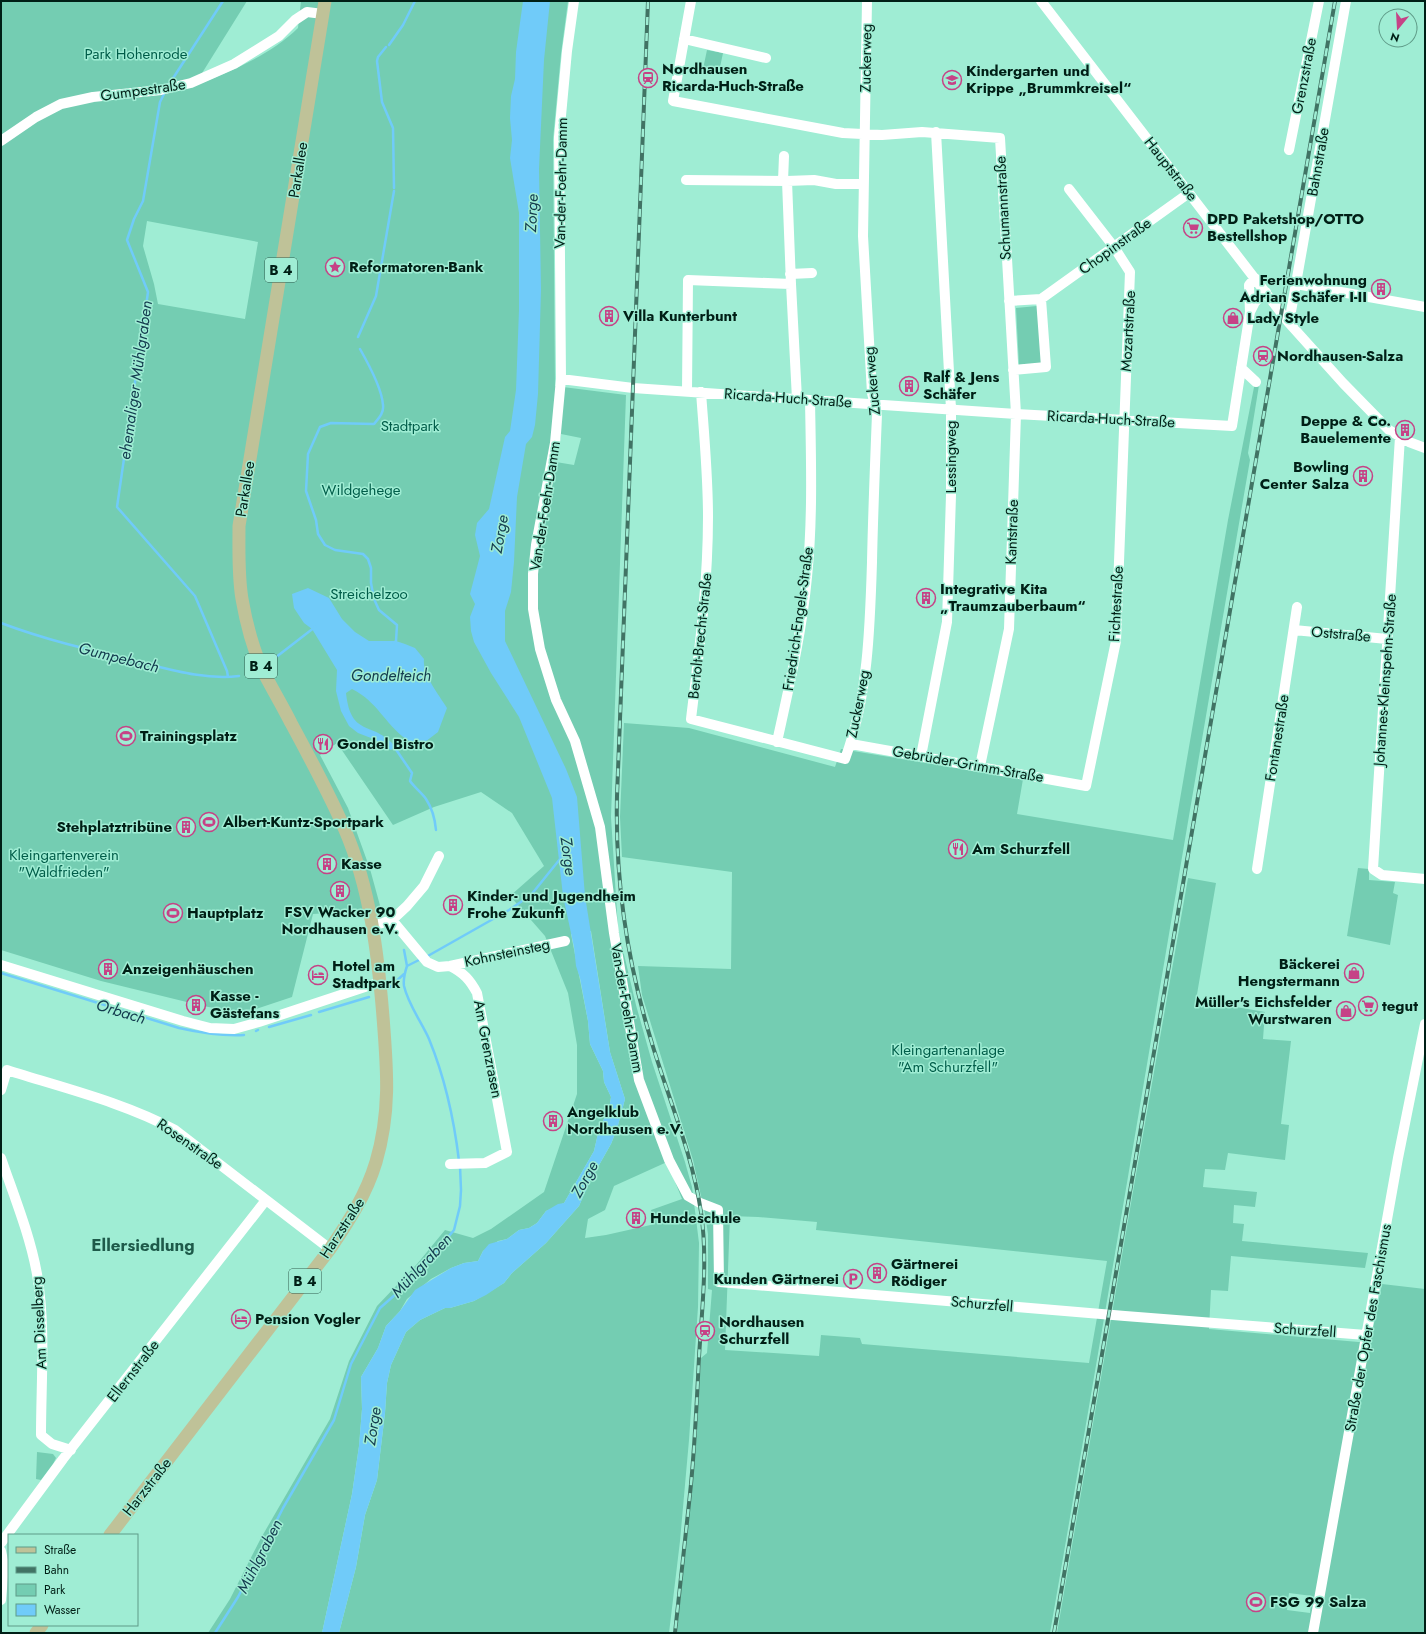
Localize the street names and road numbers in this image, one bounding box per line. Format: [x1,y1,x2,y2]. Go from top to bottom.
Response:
street label: Zuckerweg [854,23,878,93]
street label: Grenzstraße [1286,36,1322,116]
street label: Gumpestraße [99,73,187,107]
street label: Van-der-Foehr-Damm [549,117,573,249]
street label: Bahnstraße [1301,126,1335,198]
street label: Hauptstraße [1139,132,1203,206]
street label: Parkallee [283,140,313,200]
street label: Schumannstraße [989,155,1017,261]
street label: Chopinstraße [1074,212,1156,280]
road number: B 4 [265,258,297,282]
street label: Mozartstraße [1115,290,1141,372]
street label: Zuckerweg [858,346,886,416]
street label: Ricarda-Huch-Straße [723,383,853,413]
street label: Ricarda-Huch-Straße [1047,405,1176,433]
street label: Lessingweg [940,420,962,494]
street label: Van-der-Foehr-Damm [524,440,566,572]
street label: Parkallee [230,459,260,519]
street label: Kantstraße [1000,499,1024,565]
street label: Friedrich-Engels-Straße [777,545,819,692]
street label: Fichtestraße [1103,565,1129,643]
street label: Bertolt-Brecht-Straße [682,572,718,700]
street label: Johannes-Kleinspehn-Straße [1368,593,1402,769]
street label: Oststraße [1310,620,1372,648]
road number: B 4 [245,654,277,678]
street label: Zuckerweg [841,668,875,740]
street label: Fontanestraße [1259,693,1295,783]
street label: Gebrüder-Grimm-Straße [891,740,1046,788]
street label: Kohnsteinsteg [462,933,552,973]
street label: Van-der-Foehr-Damm [605,942,649,1074]
street label: Am Grenzrasen [468,998,508,1100]
street label: Rosenstraße [152,1113,228,1175]
street label: Harzstraße [314,1193,370,1263]
street label: Straße der Opfer des Faschismus [1339,1222,1397,1434]
road number: B 4 [289,1269,321,1293]
street label: Am Disselberg [26,1276,52,1370]
street label: Schurzfell [950,1290,1014,1318]
street label: Schurzfell [1273,1317,1337,1343]
street label: Ellernstraße [102,1335,165,1407]
street label: Harzstraße [117,1453,177,1521]

